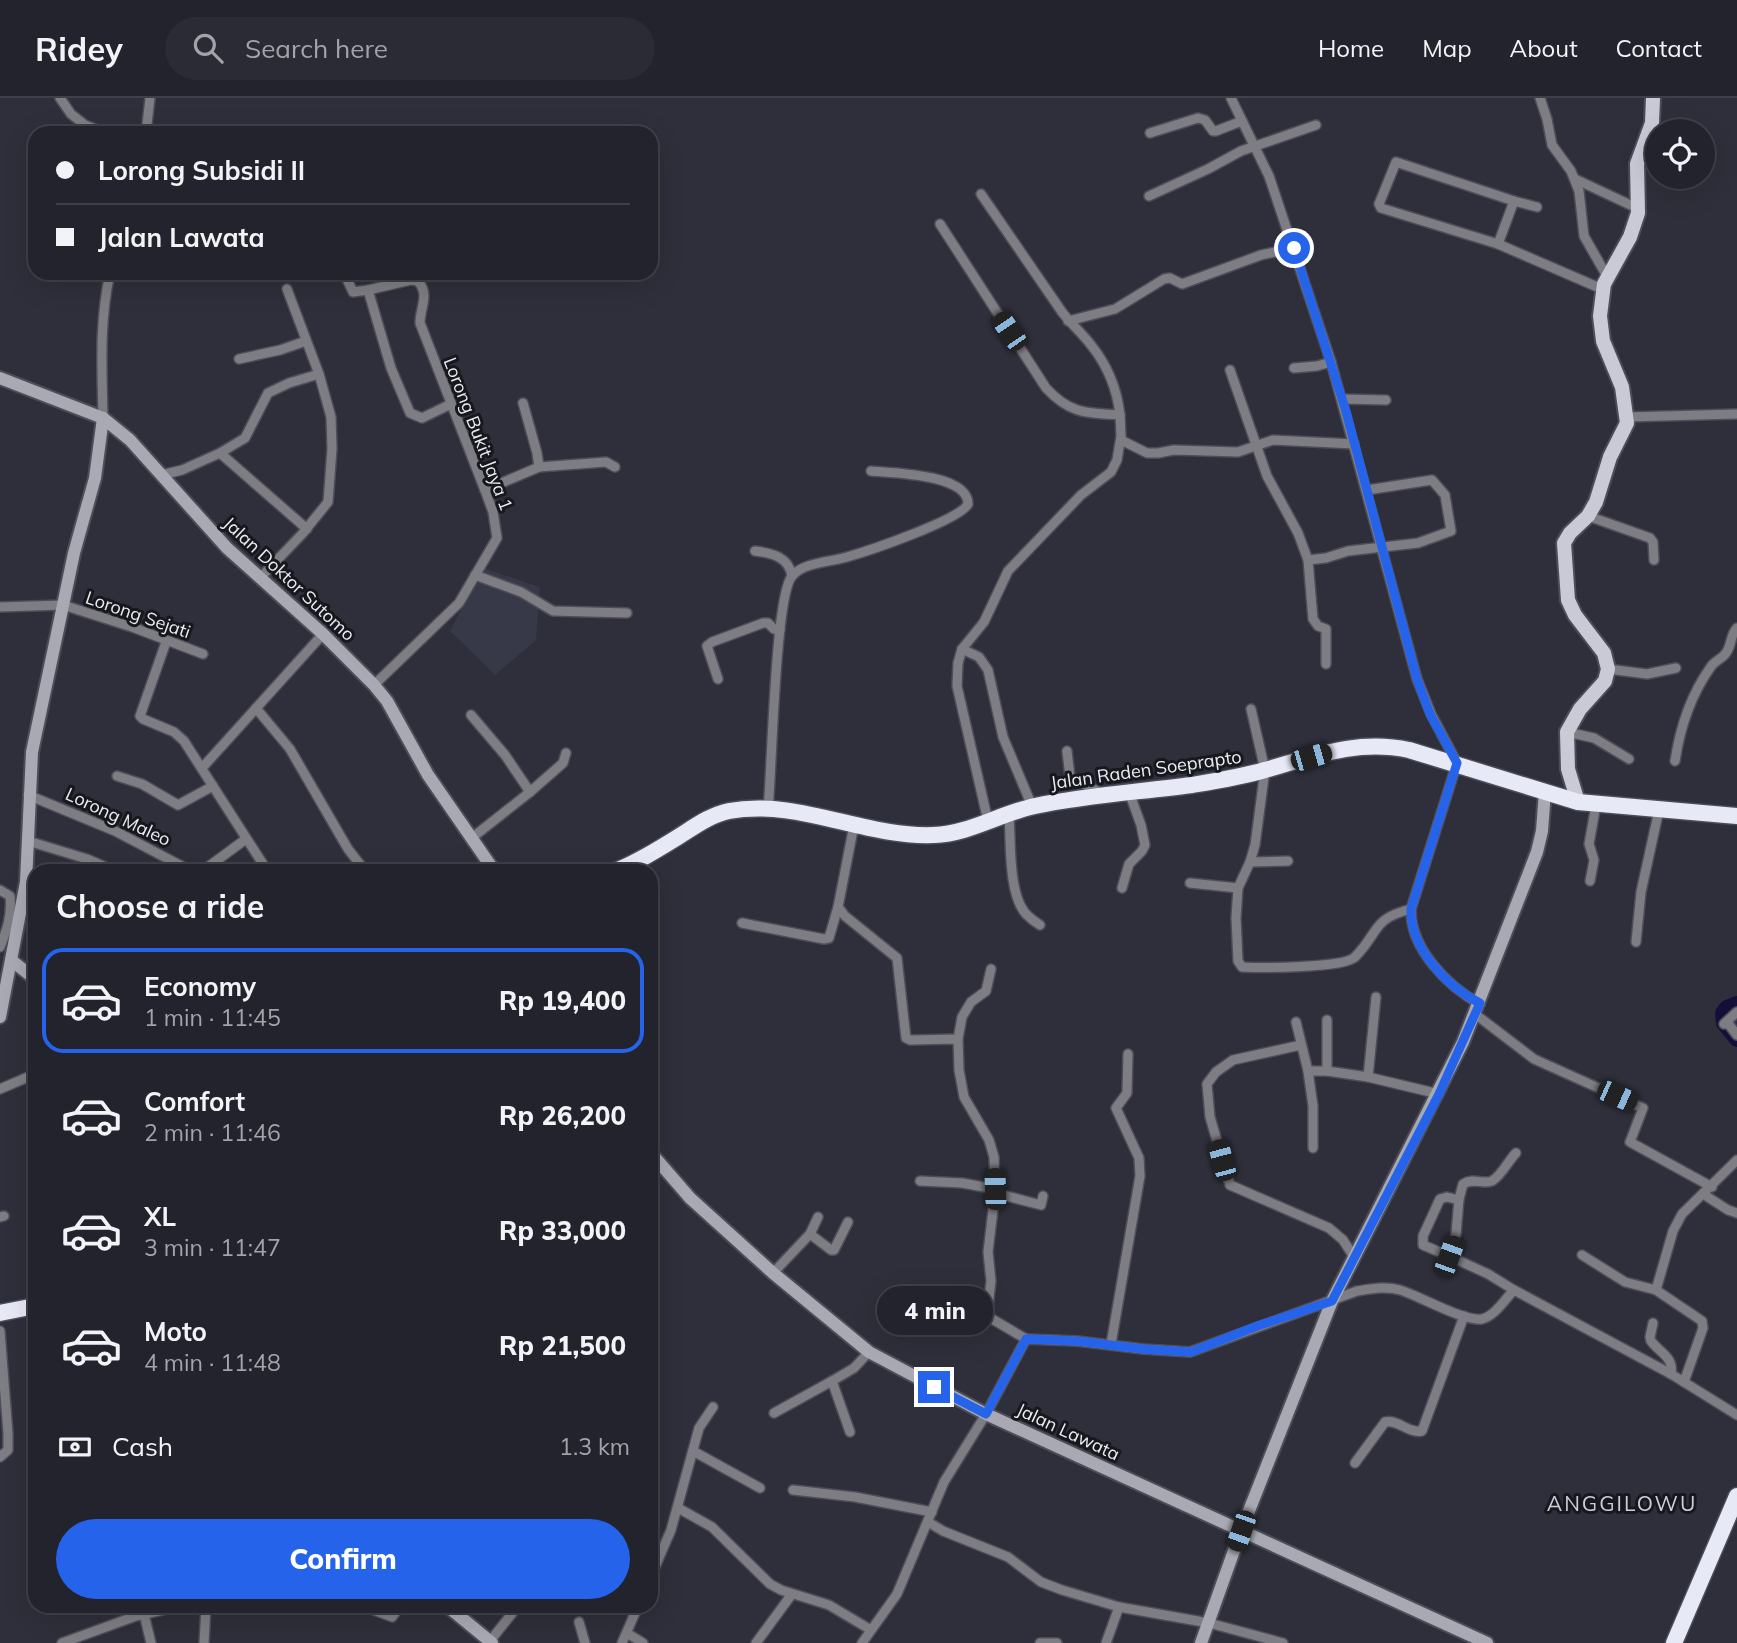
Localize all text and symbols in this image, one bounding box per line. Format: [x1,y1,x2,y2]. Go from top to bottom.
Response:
search box [165,17,655,80]
text: Ridey [35,28,123,69]
icon: search [189,29,227,67]
text: Search here [245,32,388,65]
text: Home [1318,33,1384,63]
text: Map [1422,33,1472,63]
text: About [1510,33,1578,63]
text: Contact [1616,33,1702,63]
map controls [1645,119,1715,189]
button: locate [1645,119,1715,189]
text: Lorong Subsidi II [98,154,305,187]
text: Jalan Lawata [98,221,265,254]
route start [1278,232,1310,264]
car [989,308,1030,354]
street label: Lorong Bukit Jaya 1 [439,354,518,514]
street label: Jalan Doktor Sutomo [219,512,360,646]
street label: Lorong Sejati [83,586,194,643]
car [1288,741,1335,773]
street label: Jalan Raden Soeprapto [1049,745,1243,794]
street label: Lorong Maleo [62,782,174,851]
text: Choose a ride [56,886,264,926]
icon: car [60,969,123,1032]
text: Economy [144,970,256,1003]
text: Rp 19,400 [499,984,626,1017]
text: 1 min · 11:45 [144,1003,281,1032]
car [1594,1078,1641,1114]
icon: car [60,1084,123,1147]
text: Comfort [144,1085,245,1118]
text: Rp 26,200 [499,1099,626,1132]
text: 2 min · 11:46 [144,1118,281,1147]
car [1207,1137,1238,1183]
car [984,1168,1007,1210]
icon: car [60,1199,123,1262]
text: XL [144,1200,176,1233]
text: Rp 33,000 [499,1214,626,1247]
text: 3 min · 11:47 [144,1233,281,1262]
car [1432,1233,1467,1279]
callout: 4 min [876,1286,992,1334]
text: 4 min [904,1296,966,1325]
icon: car [60,1314,123,1377]
text: Moto [144,1315,207,1348]
text: Rp 21,500 [499,1329,626,1362]
text: 4 min · 11:48 [144,1348,281,1377]
route end [918,1371,950,1403]
street label: Jalan Lawata [1013,1398,1123,1465]
icon: cash [56,1428,94,1466]
text: Cash [112,1430,173,1463]
text: 1.3 km [559,1432,630,1461]
district label: ANGGILOWU [1547,1490,1697,1516]
car [1225,1508,1258,1554]
button: Confirm [56,1519,630,1599]

